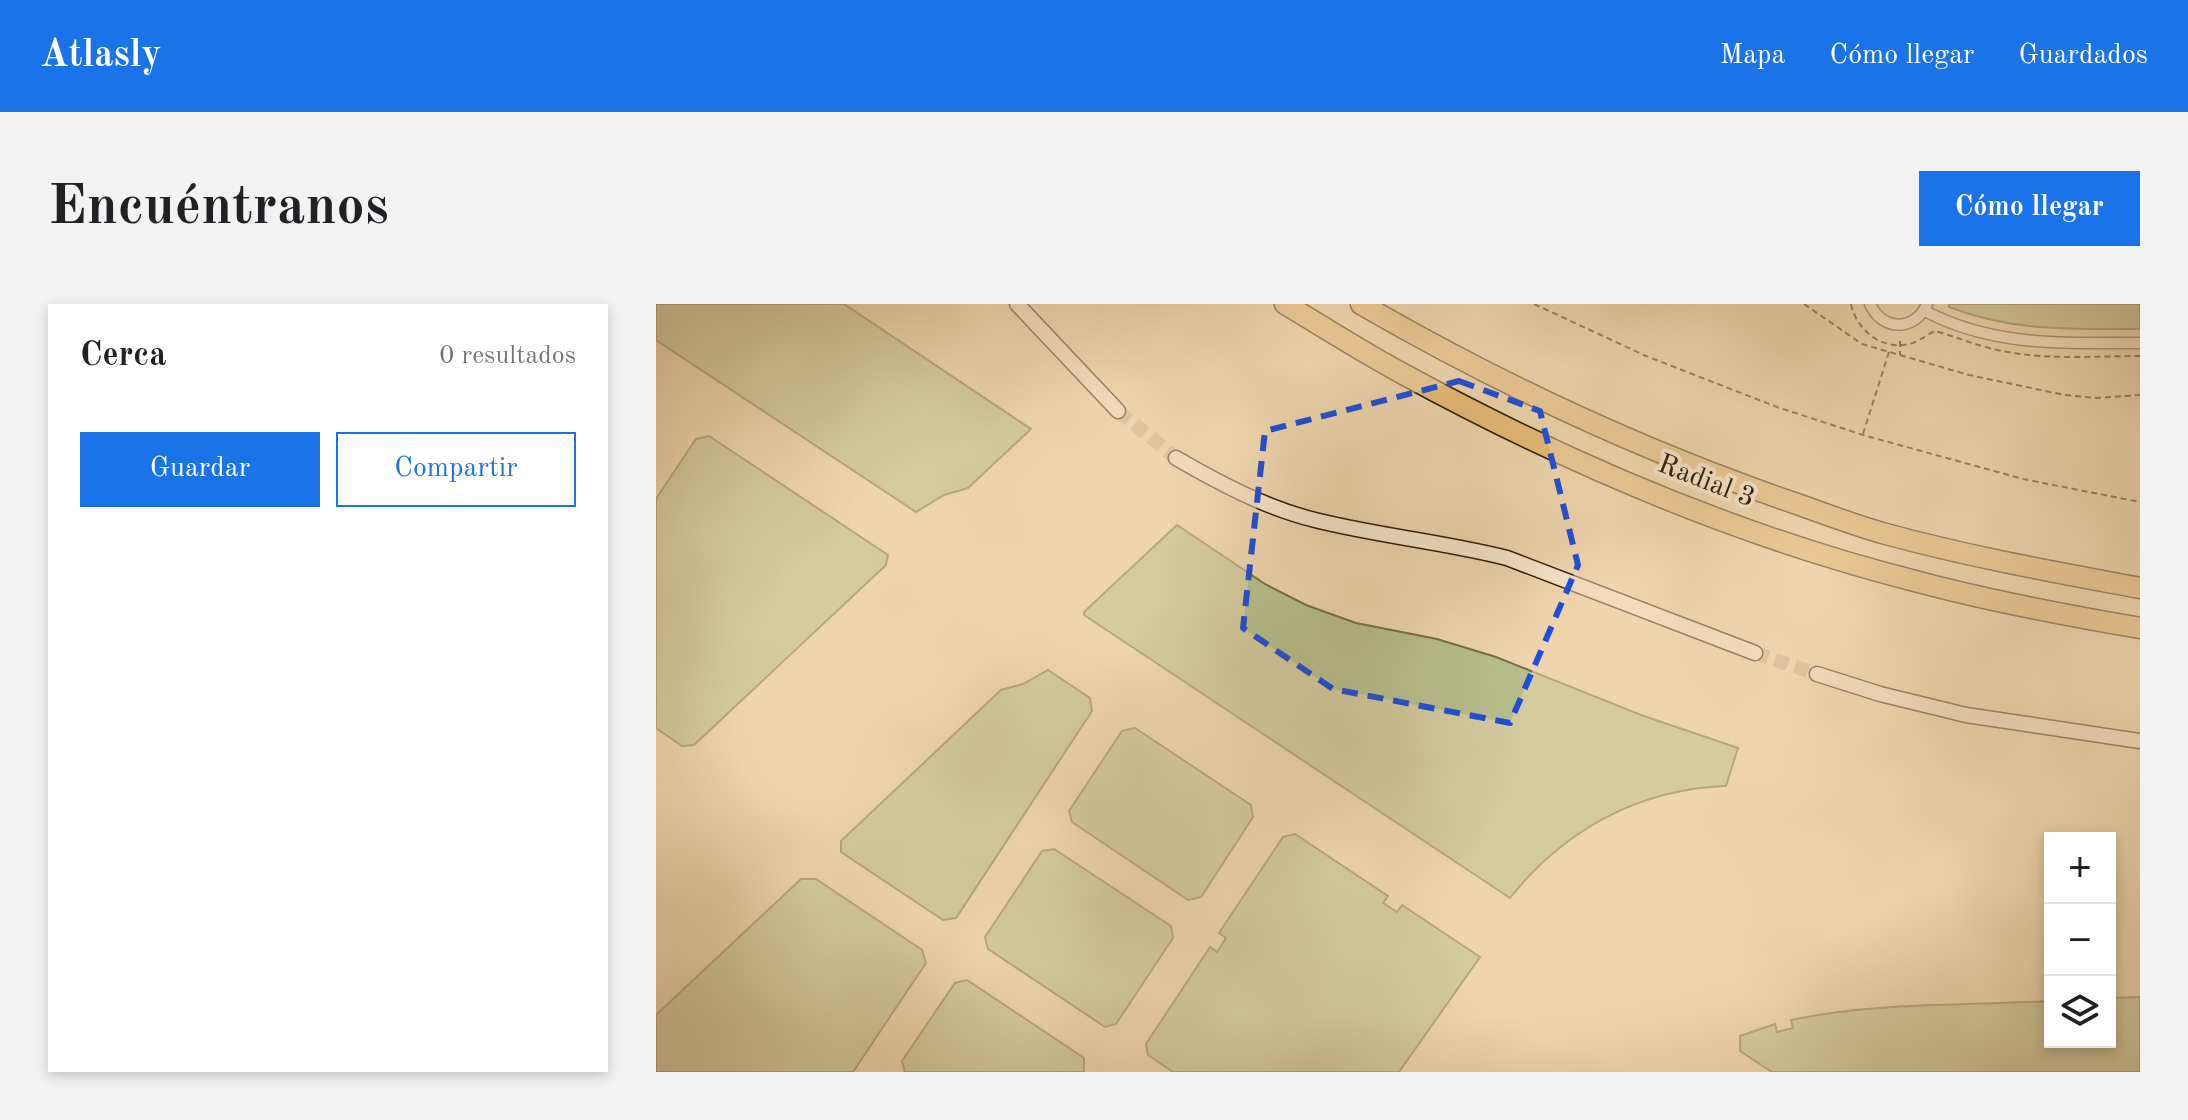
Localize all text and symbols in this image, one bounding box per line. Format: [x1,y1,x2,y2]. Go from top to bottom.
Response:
text: Atlasly [40,37,161,75]
text: Mapa [1720,42,1785,70]
text: Cómo llegar [1829,42,1974,70]
text: Guardados [2018,42,2148,70]
button: Cómo llegar [1919,171,2140,246]
text: Encuéntranos [48,180,389,236]
text: Cerca [80,339,166,373]
text: 0 resultados [439,343,576,369]
button: Guardar [80,432,320,507]
button: Compartir [336,432,576,507]
street label: Radial 3 [1654,451,1758,513]
map controls [2044,832,2116,1048]
button: + [2044,832,2116,904]
button: − [2044,904,2116,976]
button: layers [2044,976,2116,1048]

